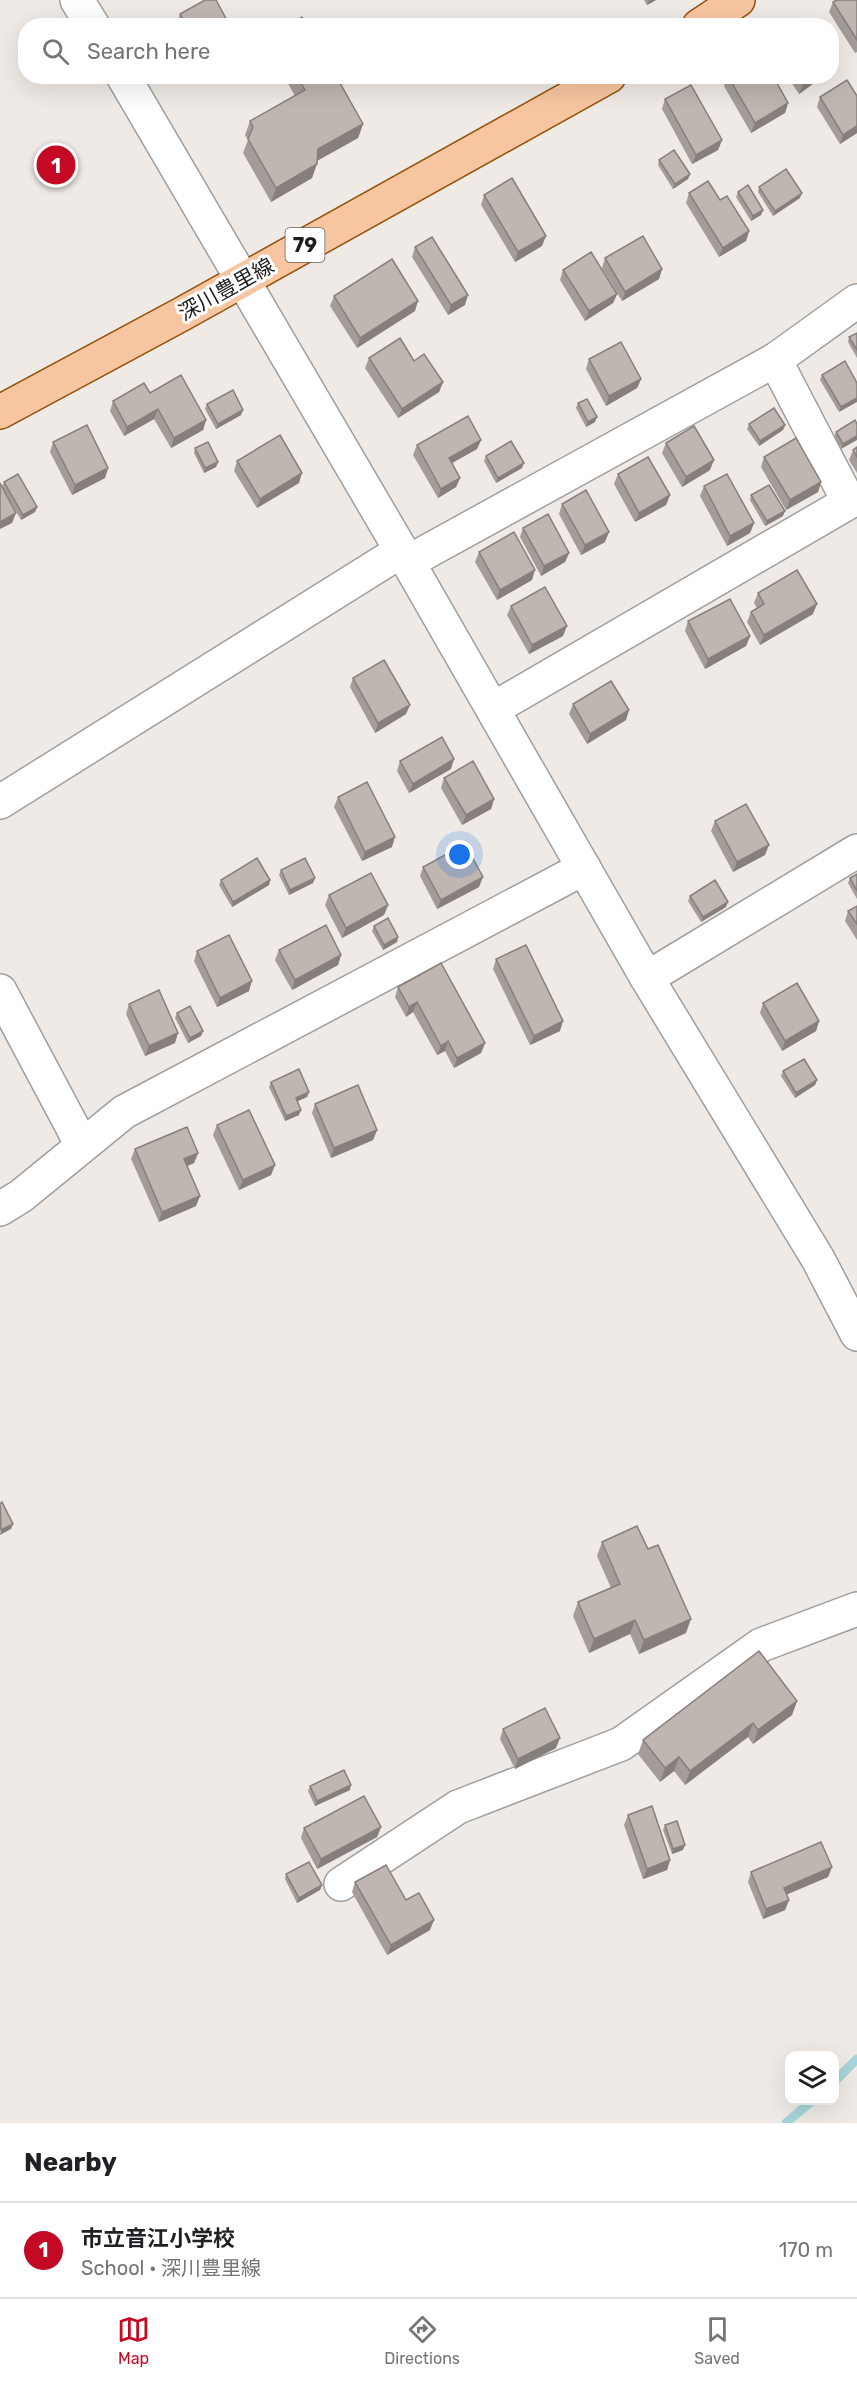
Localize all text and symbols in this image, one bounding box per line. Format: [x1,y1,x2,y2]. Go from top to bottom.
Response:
search box [18,18,839,84]
icon: search [39,35,72,68]
text: Search here [87,38,210,65]
pin: 1 [36,142,76,188]
road number: 79 [286,228,324,262]
street label: 深川豊里線 [174,253,278,325]
your location [445,840,474,869]
map controls [785,2051,839,2105]
button: layers [785,2051,839,2105]
text: Nearby [24,2147,117,2178]
text: 市立音江小学校 [81,2225,235,2252]
text: 1 [39,2238,48,2262]
text: 170 m [779,2238,833,2262]
text: School · 深川豊里線 [81,2256,261,2280]
tab: Map [117,2313,150,2368]
tab: Directions [384,2313,460,2368]
tab: Saved [694,2313,740,2368]

